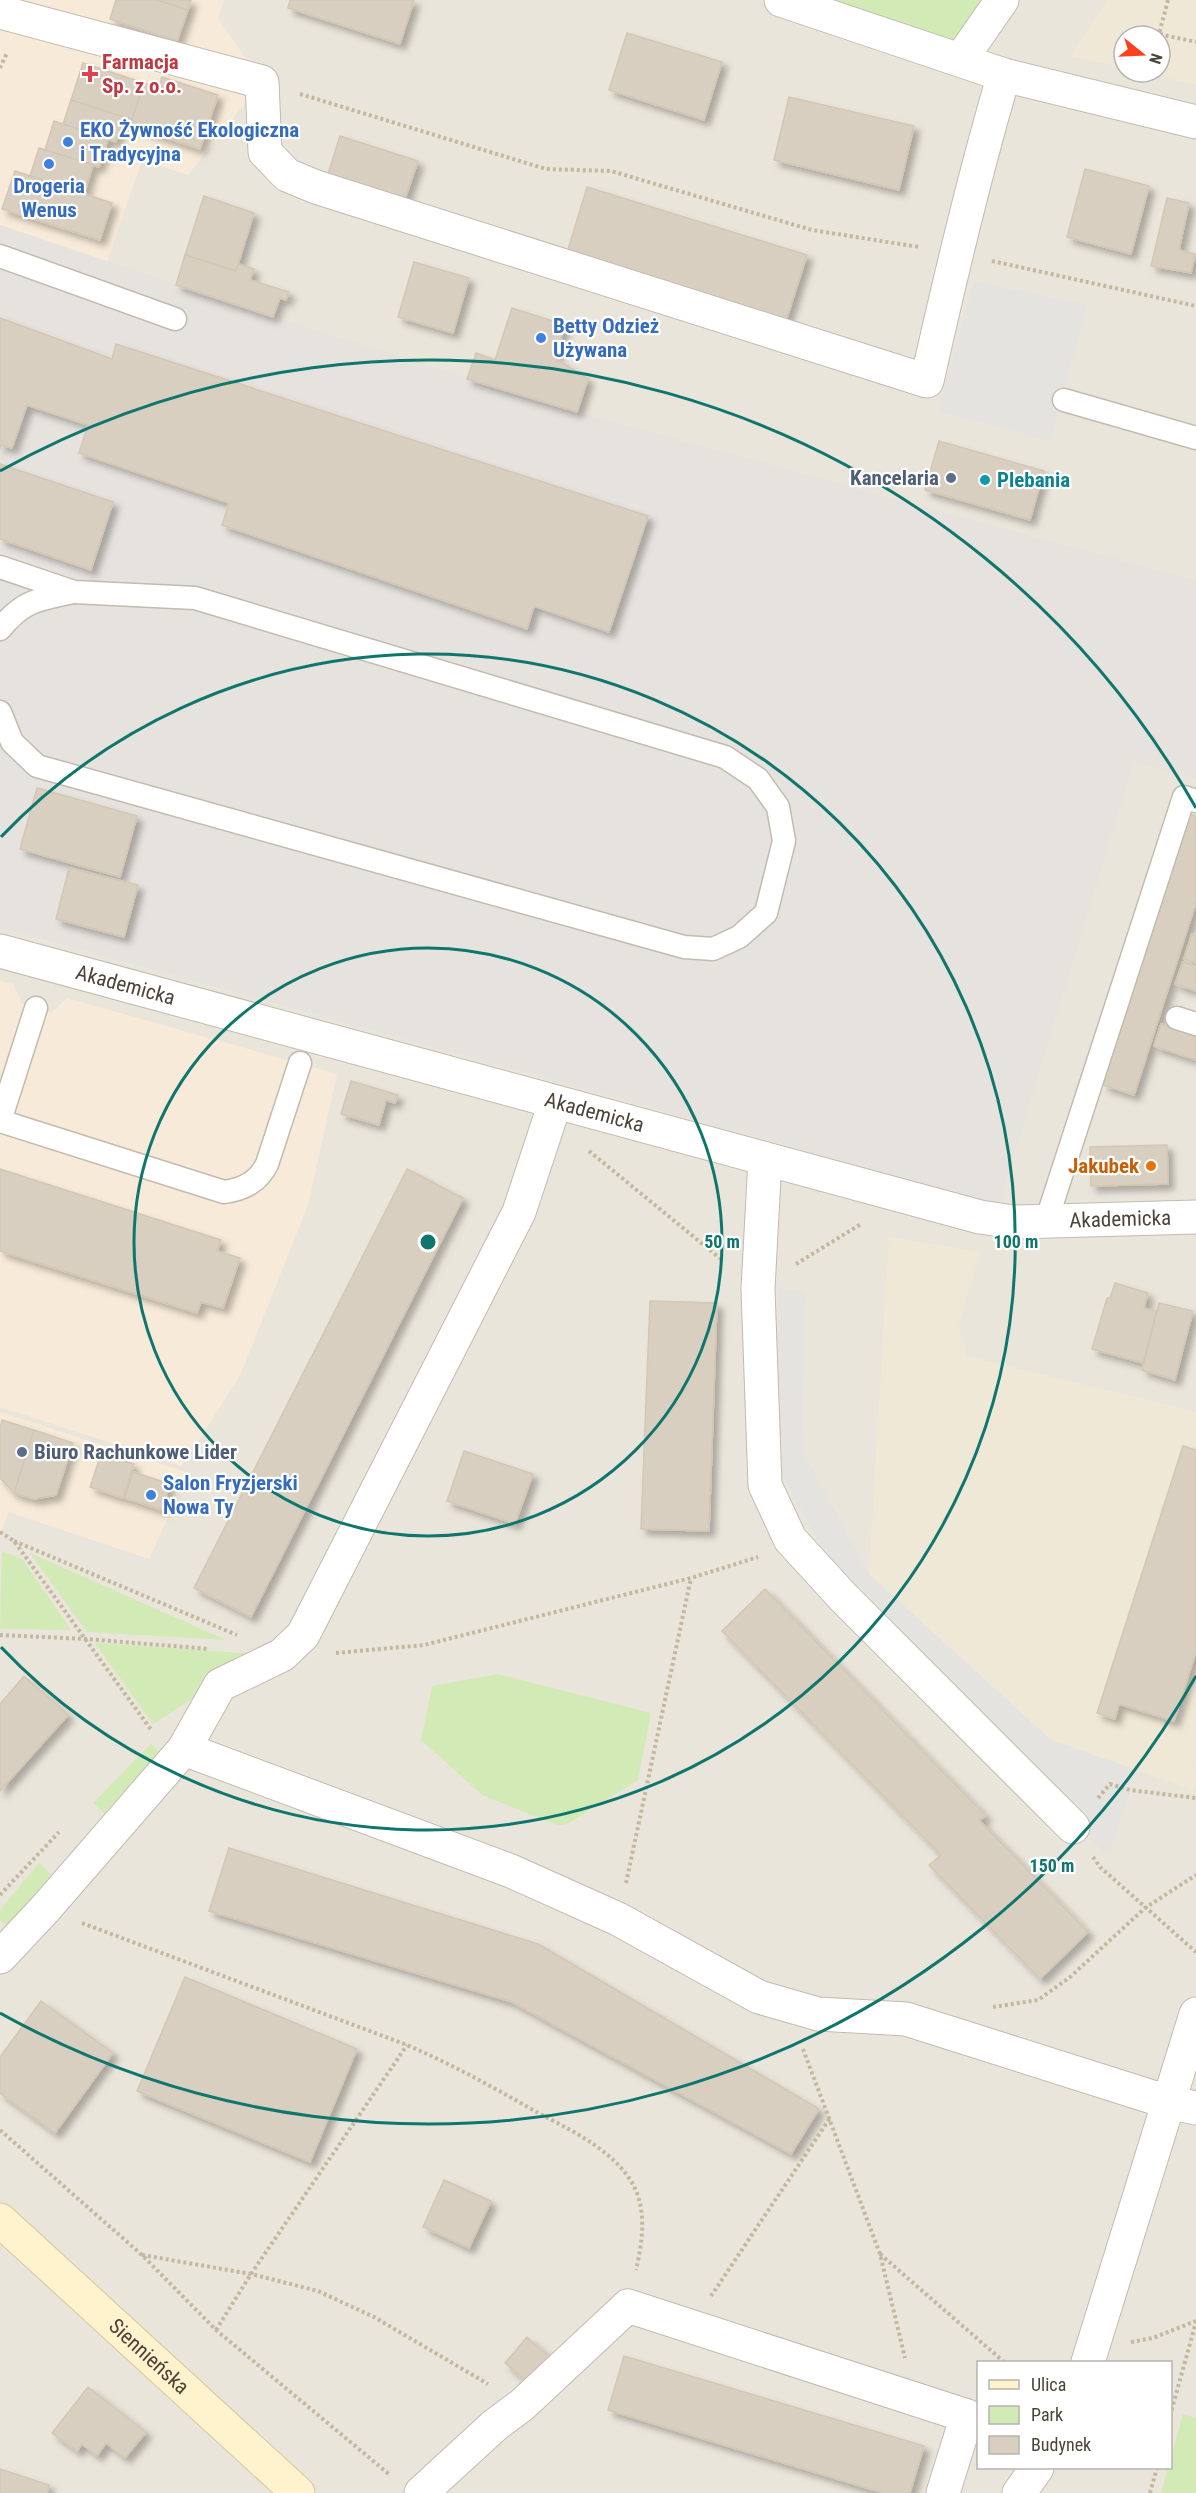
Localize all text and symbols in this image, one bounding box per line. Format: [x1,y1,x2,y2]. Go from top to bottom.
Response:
north arrow [1112,24,1172,84]
place label: Farmacja Sp. z o.o. [102,50,182,98]
text: N [1145,51,1166,66]
marker: Farmacja Sp. z o.o. [83,67,97,81]
place label: EKO Żywność Ekologiczna i Tradycyjna [80,118,299,166]
marker: EKO Żywność Ekologiczna i Tradycyjna [61,135,75,149]
marker: Drogeria Wenus [42,157,56,171]
place label: Drogeria Wenus [13,174,85,222]
place label: Betty Odzież Używana [553,314,659,362]
marker: Betty Odzież Używana [534,331,548,345]
place label: Kancelaria [850,466,939,490]
place label: Plebania [997,468,1070,492]
marker: Kancelaria [944,471,958,485]
marker: Plebania [978,473,992,487]
street label: Akademicka [73,960,178,1010]
street label: Akademicka [542,1087,647,1137]
place label: Jakubek [1068,1154,1140,1178]
marker: Jakubek [1144,1159,1158,1173]
street label: Akademicka [1069,1206,1171,1232]
text: 50 m [704,1231,740,1252]
text: 100 m [994,1231,1038,1252]
centre of rings [418,1232,438,1252]
place label: Biuro Rachunkowe Lider [34,1440,237,1464]
marker: Biuro Rachunkowe Lider [15,1445,29,1459]
place label: Salon Fryzjerski Nowa Ty [163,1471,298,1519]
marker: Salon Fryzjerski Nowa Ty [144,1488,158,1502]
text: 150 m [1030,1855,1074,1876]
street label: Siennieńska [104,2314,194,2399]
legend [977,2361,1172,2469]
text: Ulica [1031,2374,1066,2395]
text: Park [1031,2404,1063,2425]
text: Budynek [1031,2434,1091,2455]

